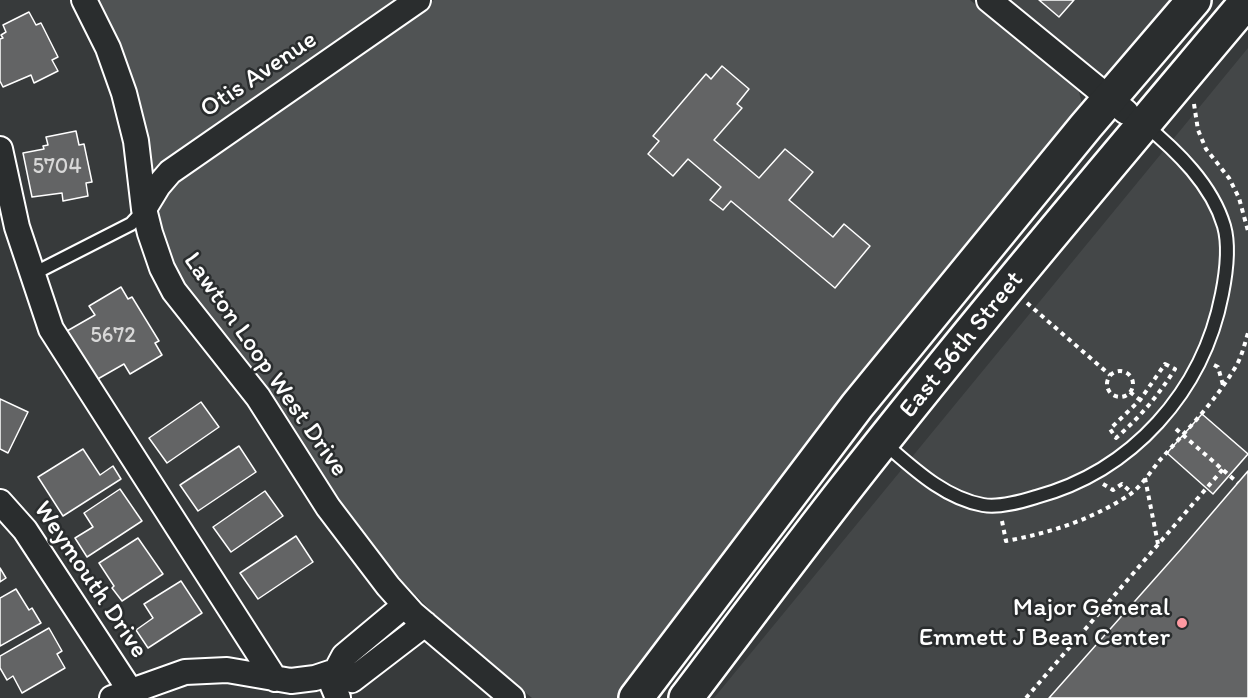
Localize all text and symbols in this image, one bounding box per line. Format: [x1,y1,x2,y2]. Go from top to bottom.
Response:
street label: Otis Avenue [195,25,323,125]
house number: 5704 [32,154,82,180]
street label: Lawton Loop West Drive [176,247,354,483]
street label: East 56th Street [893,265,1031,425]
house number: 5672 [90,323,136,349]
street label: Weymouth Drive [26,496,154,664]
place label: Major General Emmett J Bean Center [919,592,1170,654]
marker: Major General Emmett J Bean Center [1175,616,1189,630]

